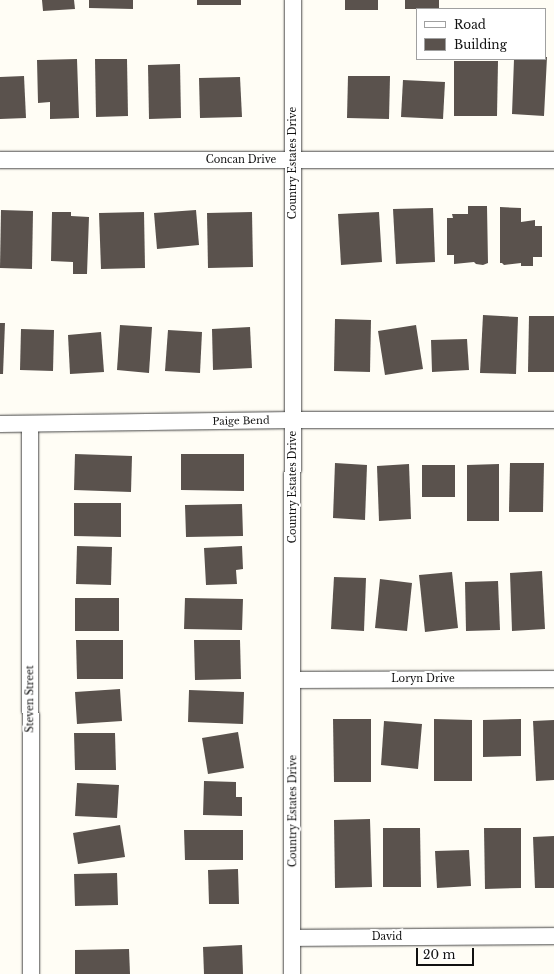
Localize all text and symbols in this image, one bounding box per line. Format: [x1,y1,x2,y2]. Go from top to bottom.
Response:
legend [416,8,546,60]
text: Road [454,17,486,32]
text: Building [454,37,507,52]
street label: Country Estates Drive [287,107,299,219]
street label: Concan Drive [206,154,276,166]
street label: Paige Bend [212,415,270,427]
street label: Country Estates Drive [287,431,299,543]
street label: Steven Street [24,665,36,733]
street label: Loryn Drive [391,673,455,685]
street label: Country Estates Drive [287,755,299,867]
street label: David [372,931,402,943]
scale bar [418,940,476,966]
text: 20 m [423,947,455,962]

